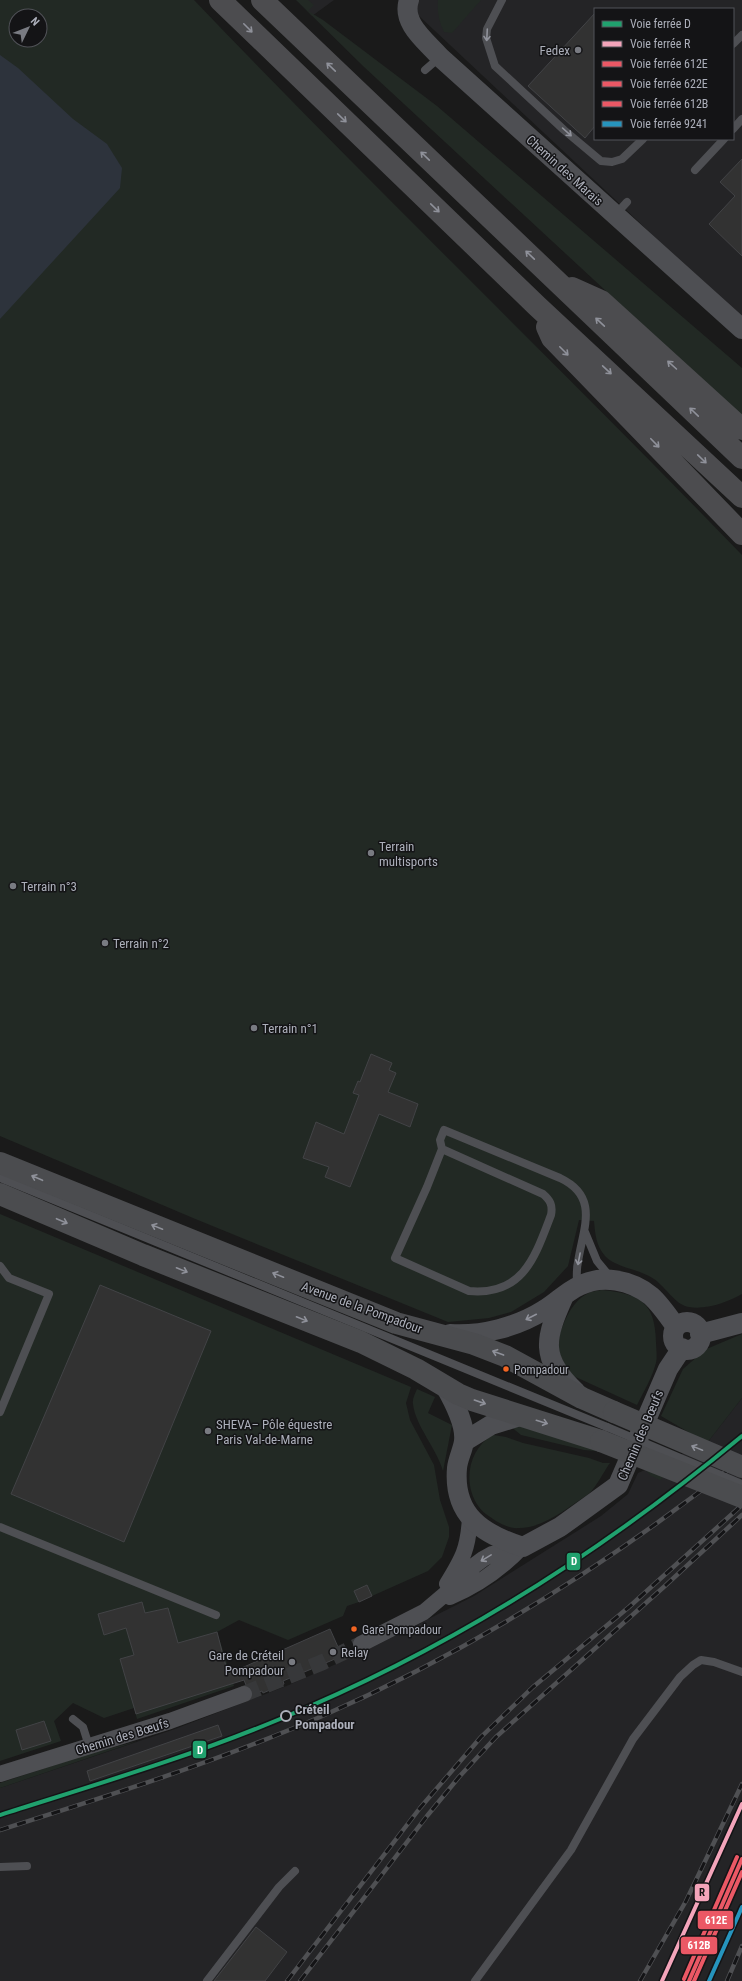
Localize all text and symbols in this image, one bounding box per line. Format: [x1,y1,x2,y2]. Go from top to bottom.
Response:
north arrow [8,8,48,48]
legend [594,8,734,140]
text: N [28,15,42,29]
text: Voie ferrée D [630,17,691,31]
one-way arrow [243,23,253,33]
one-way arrow [483,29,491,42]
text: Voie ferrée R [630,37,691,51]
place label: Fedex [540,43,570,58]
marker: Fedex [573,45,583,55]
text: Voie ferrée 612E [630,57,708,71]
one-way arrow [326,62,336,71]
text: Voie ferrée 622E [630,77,708,91]
text: Voie ferrée 612B [630,97,708,111]
one-way arrow [337,113,347,123]
text: Voie ferrée 9241 [630,117,708,131]
one-way arrow [562,128,572,137]
street label: Chemin des Marais [523,132,606,209]
one-way arrow [420,151,430,161]
one-way arrow [430,203,440,213]
one-way arrow [524,251,535,260]
one-way arrow [595,317,605,327]
one-way arrow [559,346,569,355]
one-way arrow [667,360,677,370]
one-way arrow [602,365,612,375]
one-way arrow [689,407,699,417]
one-way arrow [650,438,660,448]
one-way arrow [697,454,707,464]
place label: Terrain multisports [379,839,438,869]
marker: Terrain multisports [366,848,376,858]
place label: Terrain n°3 [21,879,77,894]
marker: Terrain n°3 [8,881,18,891]
place label: Terrain n°2 [113,936,169,951]
marker: Terrain n°2 [100,938,110,948]
place label: Terrain n°1 [262,1021,318,1036]
marker: Terrain n°1 [249,1023,259,1033]
one-way arrow [31,1174,43,1181]
one-way arrow [55,1217,67,1225]
one-way arrow [152,1223,164,1230]
one-way arrow [574,1252,582,1265]
one-way arrow [175,1267,187,1275]
one-way arrow [272,1271,284,1279]
street label: Avenue de la Pompadour [299,1279,424,1336]
one-way arrow [525,1314,537,1321]
one-way arrow [296,1315,308,1323]
one-way arrow [492,1349,504,1357]
place label: Pompadour [514,1363,569,1377]
marker: Pompadour [501,1364,511,1374]
street label: Chemin des Bœufs [615,1388,666,1483]
one-way arrow [473,1399,485,1407]
place label: SHEVA– Pôle équestre Paris Val-de-Marne [216,1417,332,1447]
one-way arrow [535,1419,548,1426]
marker: SHEVA– Pôle équestre Paris Val-de-Marne [203,1426,213,1436]
one-way arrow [691,1444,703,1451]
line badge: D [566,1552,581,1571]
one-way arrow [480,1554,492,1562]
text: D [571,1555,577,1568]
place label: Gare Pompadour [362,1623,442,1637]
marker: Gare Pompadour [349,1624,359,1634]
place label: Relay [341,1645,369,1660]
marker: Relay [328,1647,338,1657]
place label: Gare de Créteil Pompadour [208,1648,284,1678]
marker: Gare de Créteil Pompadour [287,1657,297,1667]
place label: Créteil Pompadour [295,1702,355,1732]
marker: Créteil Pompadour [280,1710,292,1722]
street label: Chemin des Bœufs [74,1715,171,1758]
line badge: D [192,1740,207,1759]
text: D [197,1744,203,1757]
line badge: R [694,1883,710,1902]
text: R [699,1886,705,1899]
line badge: 612E [697,1910,734,1930]
text: 612E [705,1914,728,1927]
line badge: 612B [680,1936,718,1955]
text: 612B [688,1939,710,1952]

